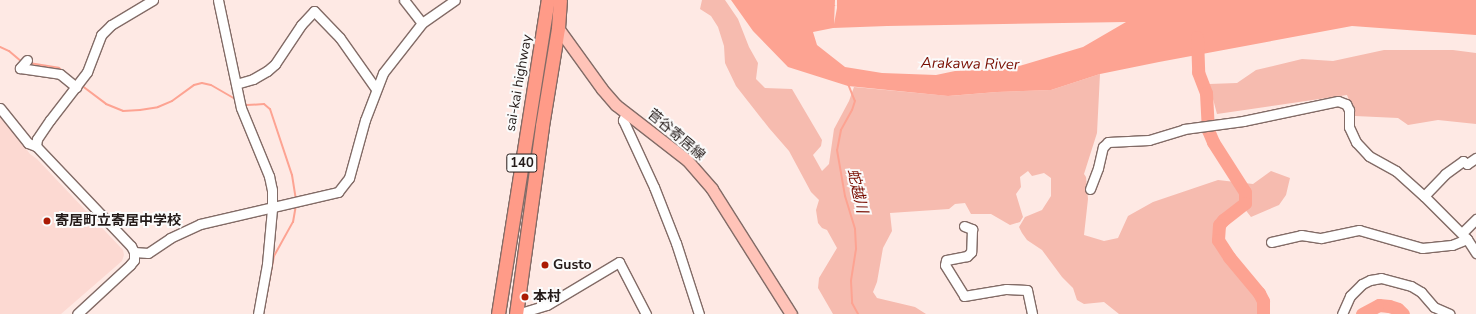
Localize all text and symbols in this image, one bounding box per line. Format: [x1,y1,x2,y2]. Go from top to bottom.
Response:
street label: sai-kai highway [502,33,536,133]
water label: Arakawa River [921,54,1019,74]
street label: 菅谷寄居線 [644,106,708,164]
road number: 140 [506,152,538,174]
water label: 蛇越川 [843,167,871,215]
place label: 寄居町立寄居中学校 [55,213,181,229]
marker: 寄居町立寄居中学校 [42,216,52,226]
place label: Gusto [553,257,592,273]
marker: Gusto [540,260,550,270]
place label: 本村 [533,289,561,305]
marker: 本村 [520,292,530,302]

